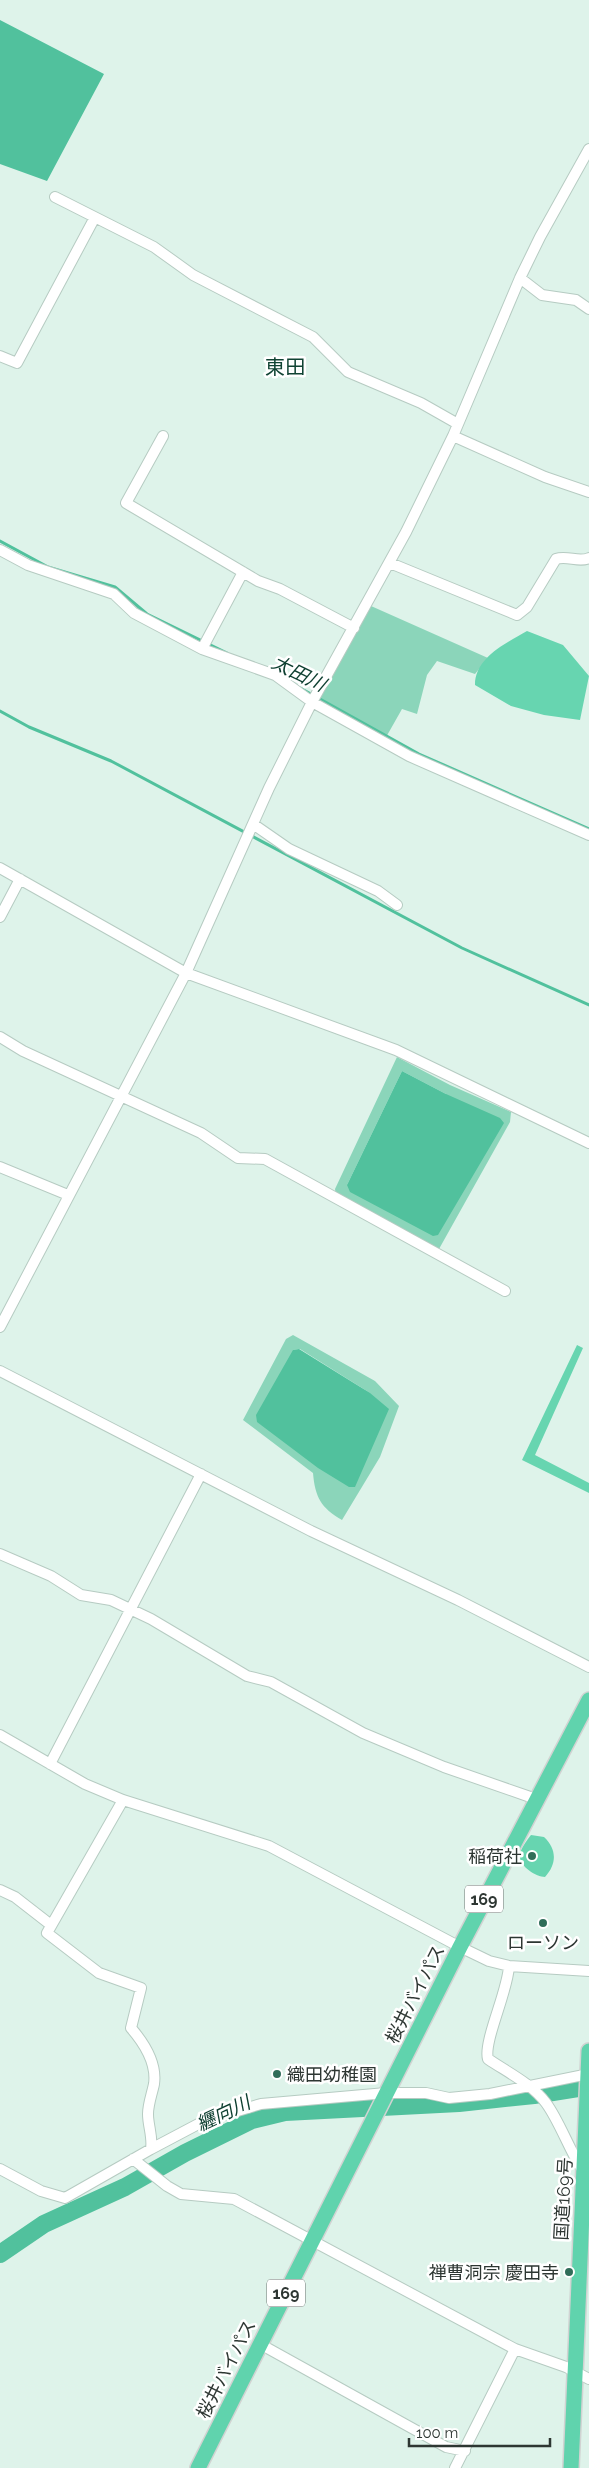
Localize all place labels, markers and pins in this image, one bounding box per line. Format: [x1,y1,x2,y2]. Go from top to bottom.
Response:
place label: 稲荷社 [468,1846,522,1867]
marker: 稲荷社 [526,1850,538,1862]
marker: ローソン [537,1917,549,1929]
place label: ローソン [507,1932,579,1953]
place label: 織田幼稚園 [287,2064,377,2085]
marker: 織田幼稚園 [271,2068,283,2080]
place label: 禅曹洞宗 慶田寺 [428,2262,559,2283]
marker: 禅曹洞宗 慶田寺 [563,2266,575,2278]

